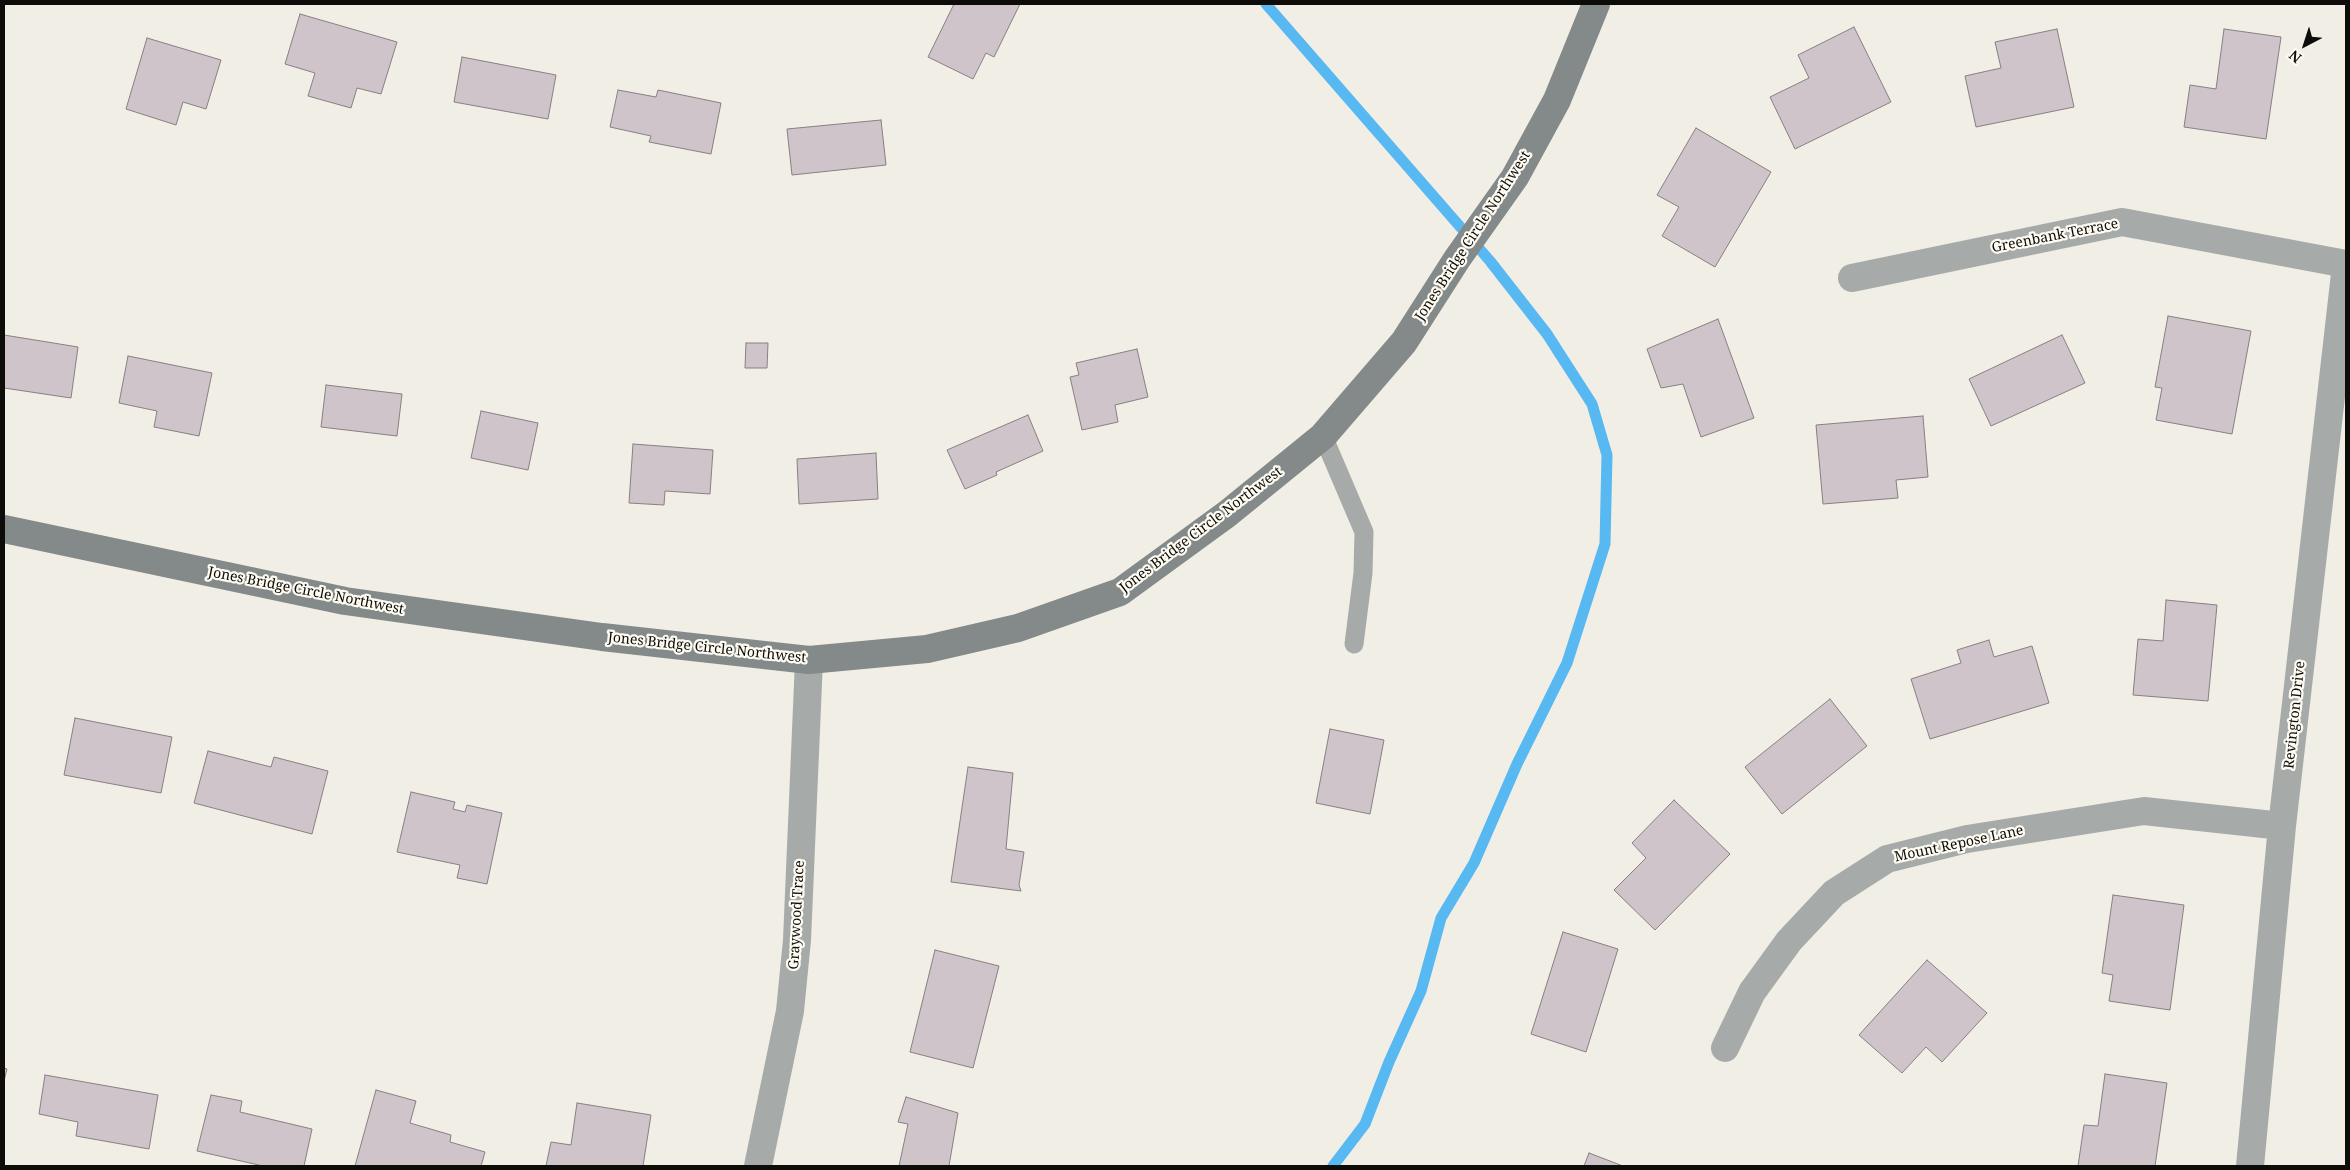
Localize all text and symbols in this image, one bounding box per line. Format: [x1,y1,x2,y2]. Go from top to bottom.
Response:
north arrow [2280,20,2330,70]
text: N [2285,46,2305,68]
street label: Jones Bridge Circle Northwest [1412,148,1534,324]
street label: Greenbank Terrace [1990,215,2120,257]
street label: Jones Bridge Circle Northwest [1116,463,1286,597]
street label: Jones Bridge Circle Northwest [207,564,405,618]
street label: Jones Bridge Circle Northwest [607,629,807,667]
street label: Revington Drive [2281,660,2309,770]
street label: Mount Repose Lane [1893,822,2025,866]
street label: Graywood Trace [786,860,808,970]

